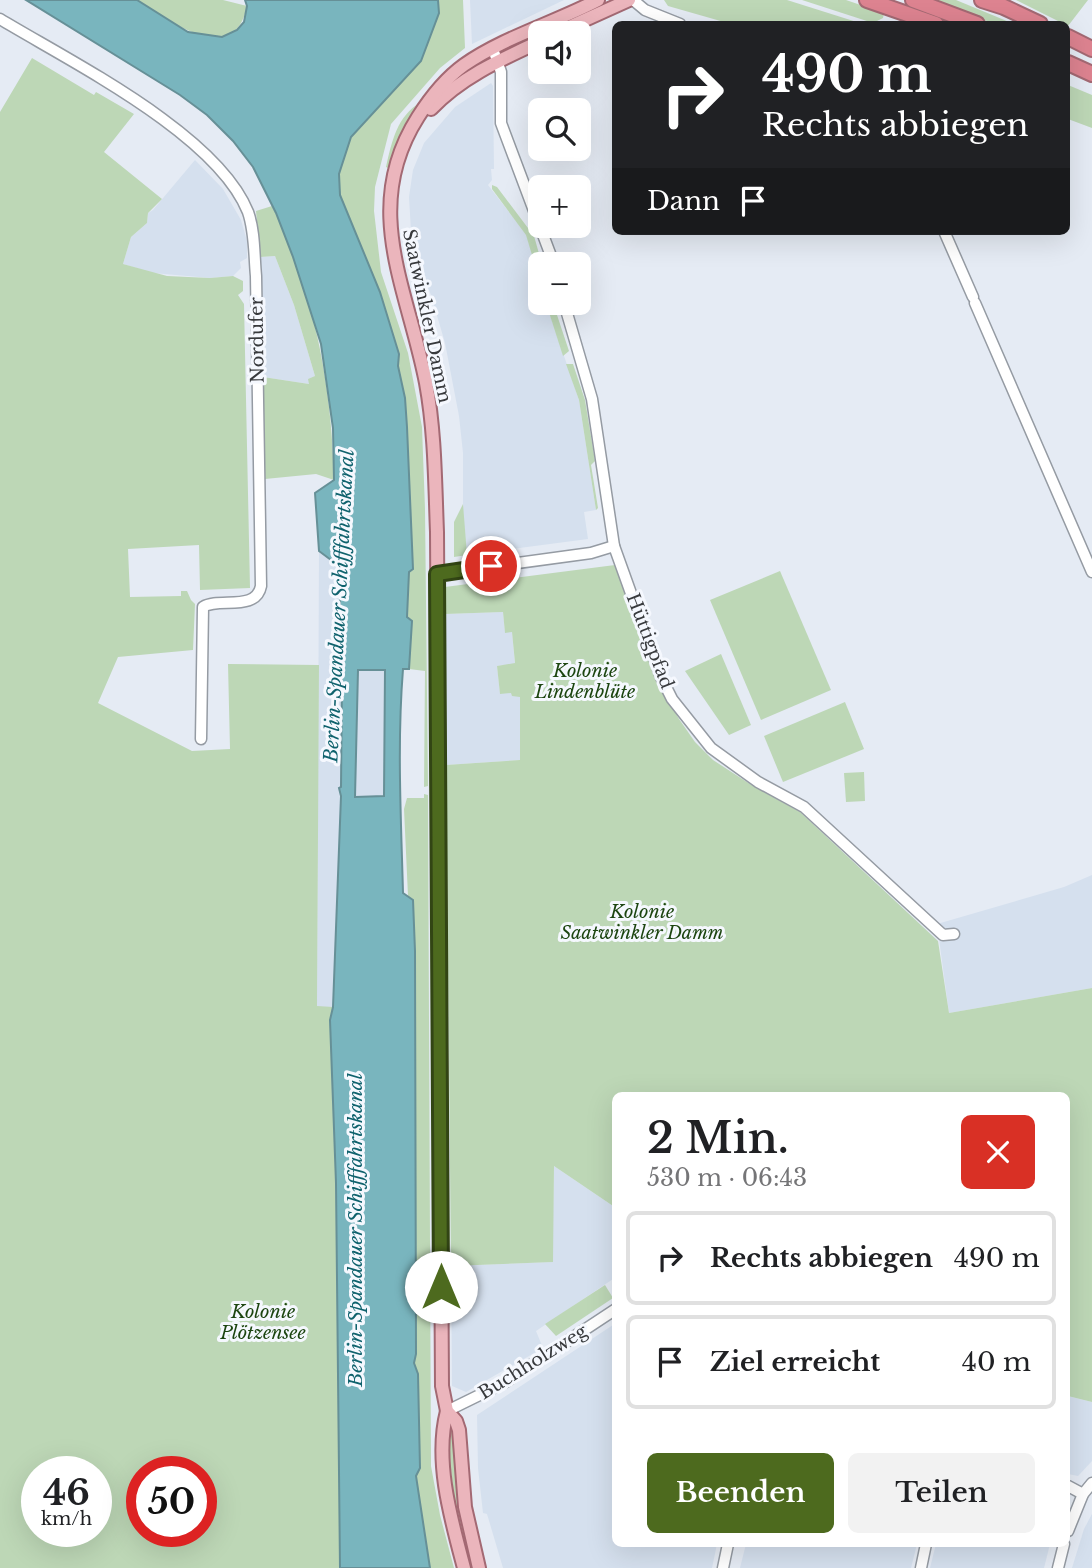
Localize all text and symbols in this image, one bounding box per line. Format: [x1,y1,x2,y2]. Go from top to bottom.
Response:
map controls [528,21,591,315]
button: sound [528,21,591,84]
text: 490 m [762,44,932,105]
icon: right [647,49,738,140]
button: search [528,98,591,161]
text: Rechts abbiegen [762,105,1029,145]
button: + [528,175,591,238]
icon: arrive [734,182,772,220]
text: Dann [647,185,720,217]
street label: Saatwinkler Damm [398,227,456,405]
button: − [528,252,591,315]
street label: Nordufer [245,296,269,383]
water label: Berlin-Spandauer Schifffahrtskanal [319,449,359,764]
pin [461,536,521,596]
icon: arrive [472,547,510,585]
street label: Hüttigpfad [622,590,678,692]
park label: Kolonie Lindenblüte [534,660,635,703]
park label: Kolonie Saatwinkler Damm [561,901,724,944]
water label: Berlin-Spandauer Schifffahrtskanal [344,1073,367,1388]
text: 2 Min. [647,1112,789,1164]
button: close [961,1115,1035,1189]
text: 530 m · 06:43 [647,1164,807,1192]
icon: right [651,1239,689,1277]
text: Rechts abbiegen [710,1242,933,1274]
text: 490 m [954,1242,1040,1274]
position arrow [404,1250,478,1324]
park label: Kolonie Plötzensee [219,1301,306,1344]
street label: Buchholzweg [475,1320,592,1404]
icon: arrive [651,1343,689,1381]
text: Ziel erreicht [710,1346,880,1378]
text: 40 m [962,1346,1031,1378]
button: Beenden [647,1453,834,1533]
button: Teilen [848,1453,1035,1533]
speed limit sign: 50 [126,1456,217,1547]
text: 46 [43,1471,90,1514]
text: km/h [41,1508,92,1530]

